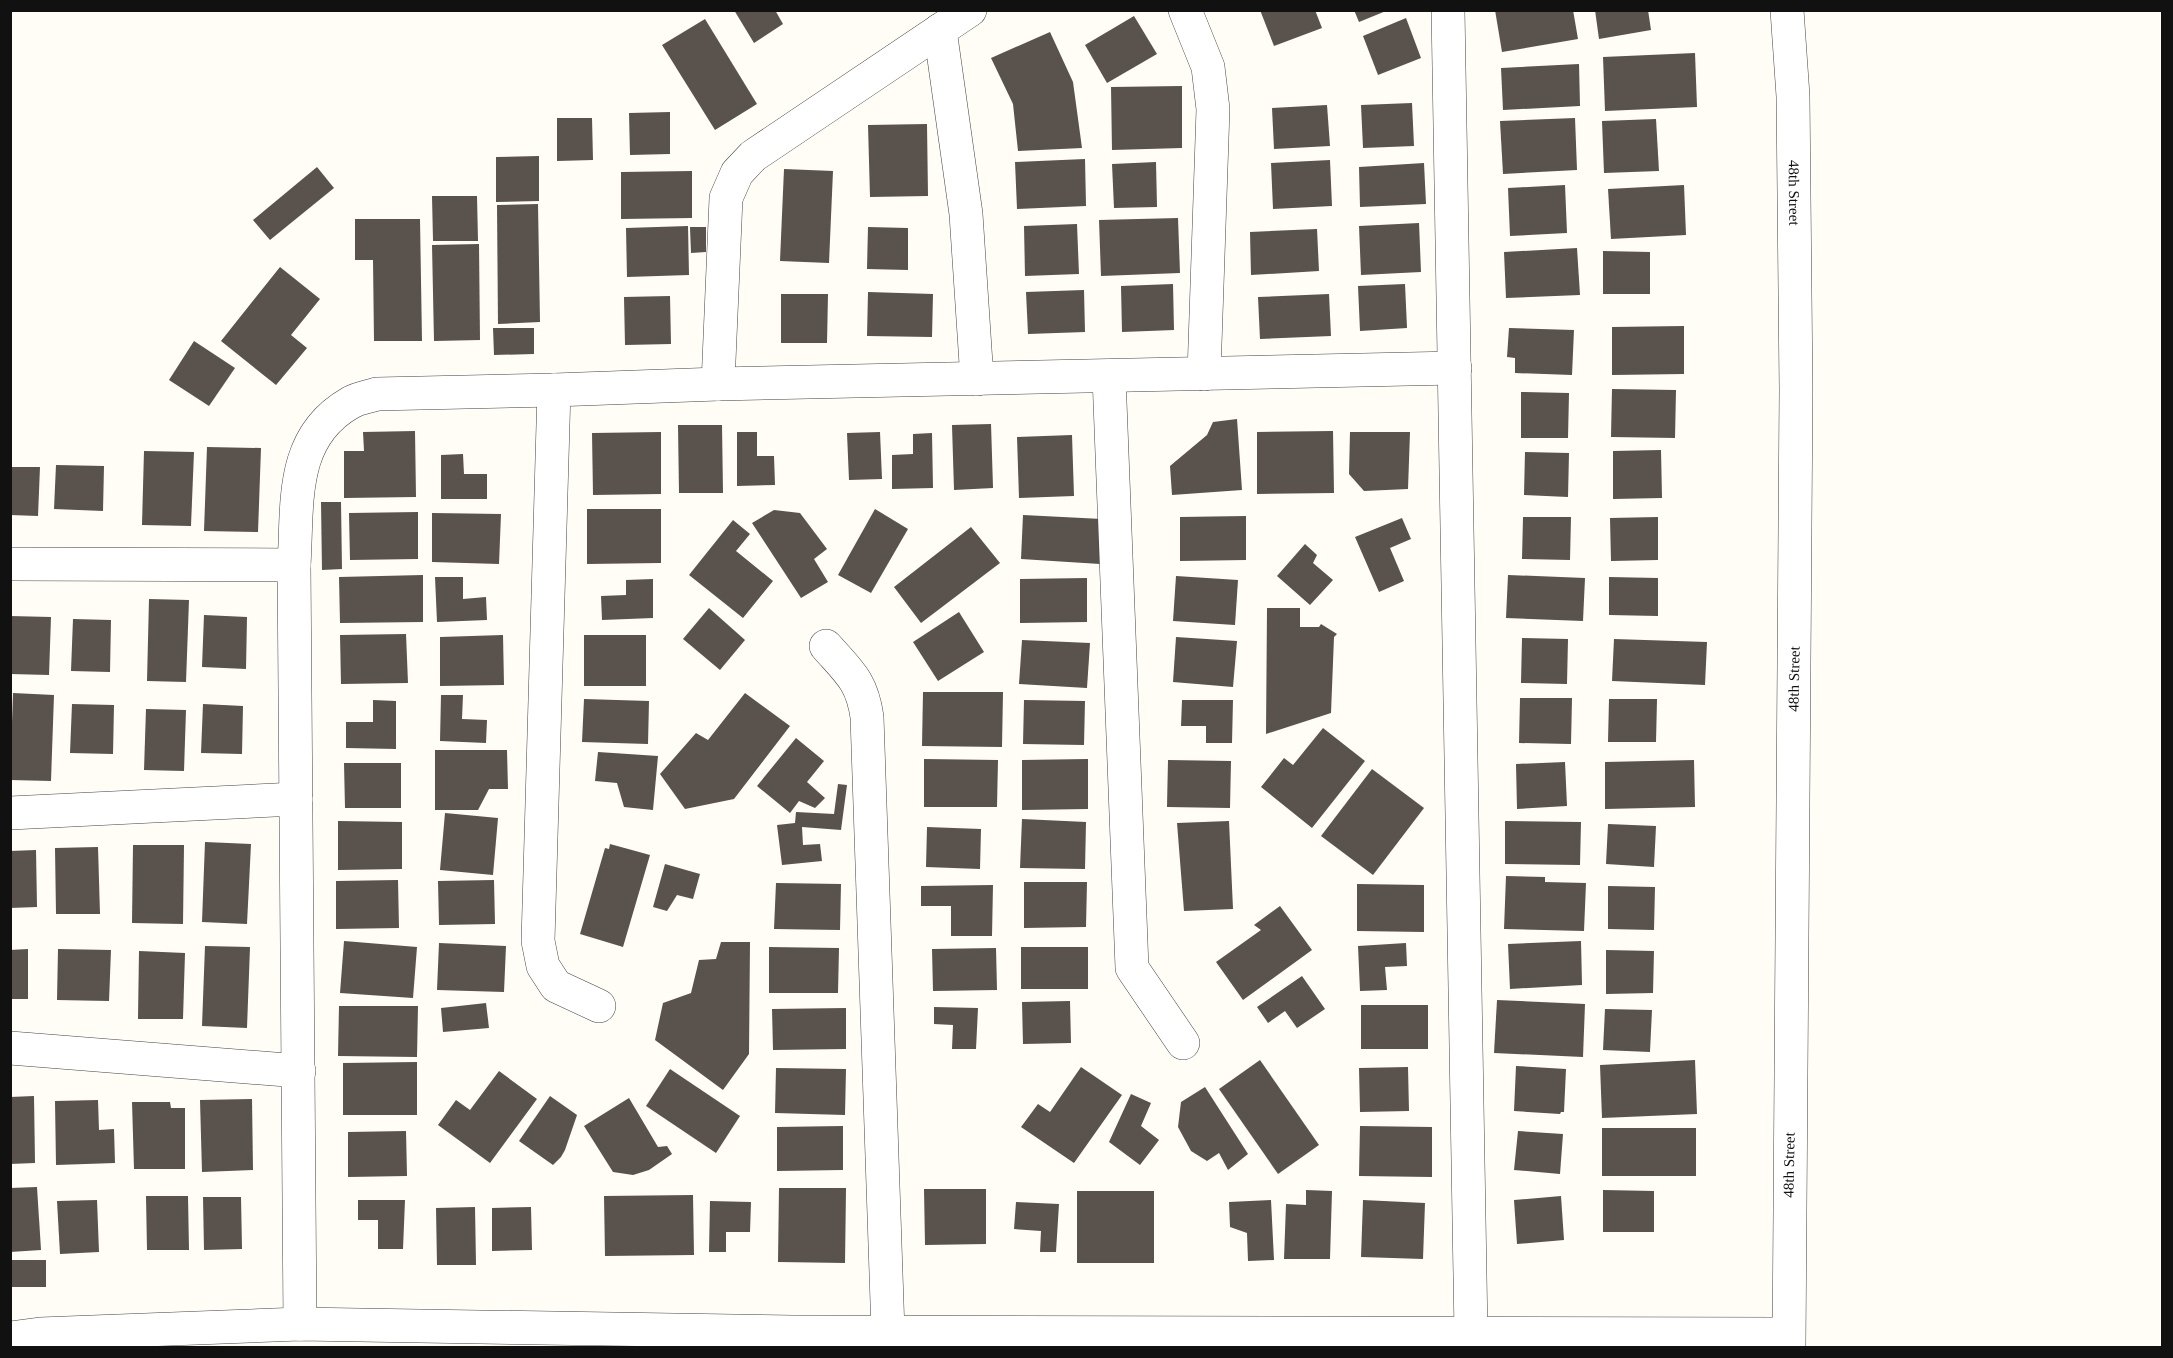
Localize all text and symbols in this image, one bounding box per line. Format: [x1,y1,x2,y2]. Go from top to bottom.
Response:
street label: 48th Street [1786,160,1802,226]
street label: 48th Street [1785,645,1803,712]
street label: 48th Street [1780,1131,1798,1198]

